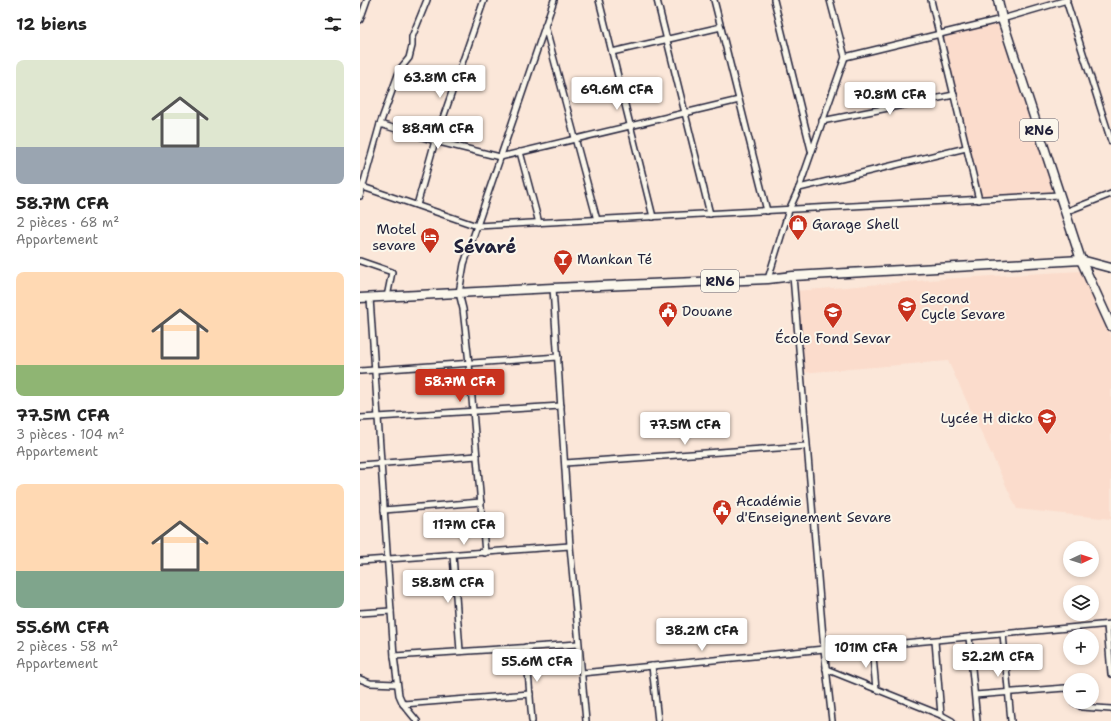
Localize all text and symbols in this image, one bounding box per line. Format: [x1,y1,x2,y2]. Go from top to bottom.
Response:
text: 12 biens [16,13,87,35]
icon: filters [322,13,344,35]
pin: 63.8M CFA [394,65,486,99]
text: 63.8M CFA [403,69,477,86]
pin: 69.6M CFA [571,77,663,111]
text: 69.6M CFA [580,81,654,98]
pin: 70.8M CFA [844,82,936,116]
icon: home [144,86,216,158]
text: 70.8M CFA [853,86,927,103]
pin: 88.9M CFA [392,116,484,150]
road number: RN6 [1020,119,1058,141]
text: 88.9M CFA [402,120,474,137]
text: 58.7M CFA [16,192,109,214]
shop icon: Garage Shell [787,213,809,241]
text: 2 pièces · 68 m² [16,214,119,231]
place label: Garage Shell [812,215,900,233]
place label: Motel sevare [372,220,417,254]
hotel icon: Motel sevare [419,226,441,254]
text: Appartement [16,231,98,248]
district label: Sévaré [454,235,517,259]
bar icon: Mankan Té [552,248,574,276]
place label: Mankan Té [577,250,653,268]
road number: RN6 [701,270,739,292]
place label: Second Cycle Sevare [921,289,1005,323]
school or university icon: Second Cycle Sevare [896,295,918,323]
icon: home [144,298,216,370]
public building icon: Douane [657,300,679,328]
school or university icon: École Fond Sevar [822,301,844,329]
place label: Douane [682,302,733,320]
place label: École Fond Sevar [775,329,891,347]
pin: 58.7M CFA [414,369,506,403]
text: 58.7M CFA [424,373,496,390]
text: 77.5M CFA [16,404,110,426]
school or university icon: Lycée H dicko [1036,407,1058,435]
place label: Lycée H dicko [940,409,1033,427]
pin: 77.5M CFA [639,412,731,446]
text: 77.5M CFA [649,416,721,433]
text: 3 pièces · 104 m² [16,426,124,443]
text: Appartement [16,443,98,460]
place label: Académie d'Enseignement Sevare [736,492,892,526]
public building icon: Académie d'Enseignement Sevare [711,498,733,526]
icon: home [144,510,216,582]
pin: 117M CFA [423,512,505,546]
text: 117M CFA [432,516,496,533]
north arrow [1063,541,1099,577]
map controls [1063,541,1099,709]
pin: 58.8M CFA [402,570,494,604]
text: 58.8M CFA [412,574,484,591]
button: layers [1063,585,1099,621]
text: 55.6M CFA [16,616,109,638]
pin: 38.2M CFA [656,618,748,652]
text: 38.2M CFA [665,622,739,639]
button: + [1063,629,1099,665]
pin: 101M CFA [825,635,907,669]
text: 2 pièces · 58 m² [16,638,118,655]
text: 101M CFA [834,639,898,656]
pin: 52.2M CFA [952,644,1044,678]
text: 52.2M CFA [962,648,1034,665]
pin: 55.6M CFA [491,649,583,683]
text: 55.6M CFA [501,653,573,670]
text: Appartement [16,655,98,672]
button: − [1063,673,1099,709]

